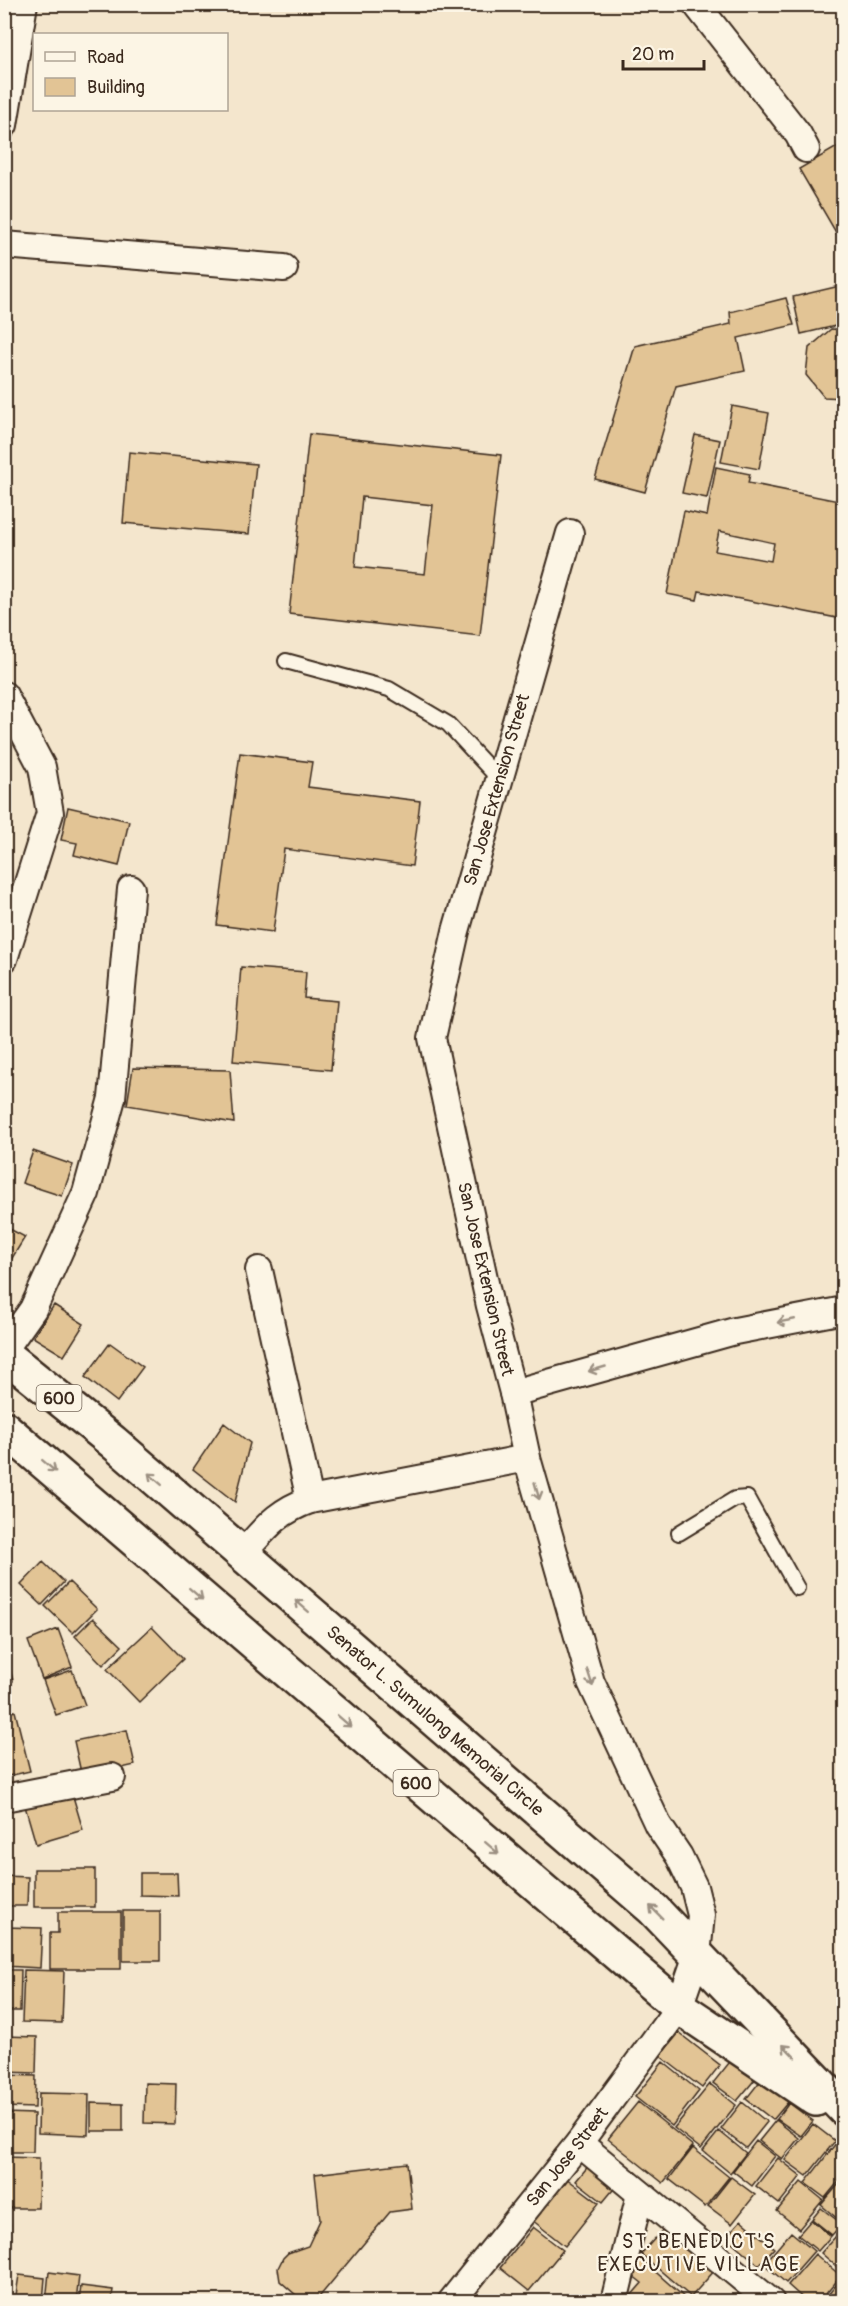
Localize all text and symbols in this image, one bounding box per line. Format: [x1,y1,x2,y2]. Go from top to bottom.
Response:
legend [33,33,228,111]
scale bar [623,33,704,71]
text: 20 m [632,43,674,66]
text: Road [87,46,124,69]
text: Building [87,76,145,99]
street label: San Jose Extension Street [459,691,535,888]
street label: San Jose Extension Street [452,1180,519,1379]
one-way arrow [777,1316,796,1327]
one-way arrow [588,1364,607,1376]
road number: 600 [36,1385,82,1411]
one-way arrow [41,1459,56,1473]
one-way arrow [147,1472,162,1486]
one-way arrow [532,1481,543,1500]
one-way arrow [188,1587,203,1601]
one-way arrow [295,1599,310,1613]
street label: Senator L. Sumulong Memorial Circle [321,1621,548,1821]
one-way arrow [586,1668,597,1687]
one-way arrow [336,1714,351,1728]
road number: 600 [394,1770,438,1796]
one-way arrow [484,1841,499,1855]
one-way arrow [649,1905,664,1920]
one-way arrow [781,2044,796,2059]
street label: San Jose Street [521,2102,614,2212]
district label: ST. BENEDICT'S EXECUTIVE VILLAGE [597,2229,801,2277]

